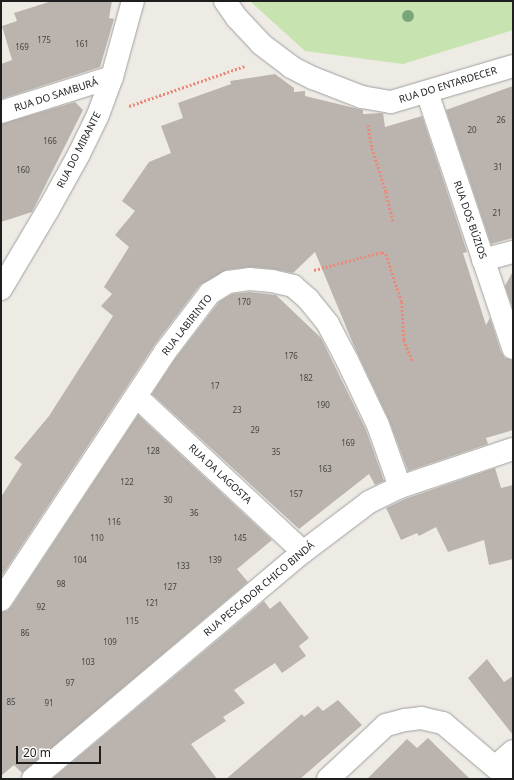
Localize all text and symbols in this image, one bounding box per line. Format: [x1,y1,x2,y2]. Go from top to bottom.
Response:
house number: 175 [37,35,51,45]
house number: 161 [75,39,89,49]
house number: 169 [15,42,29,52]
street label: RUA DO ENTARDECER [398,64,498,106]
street label: RUA DO SAMBURÁ [13,76,99,114]
street label: RUA DO MIRANTE [55,110,103,190]
house number: 26 [496,115,506,125]
house number: 20 [467,125,477,135]
house number: 166 [43,136,57,146]
house number: 31 [493,162,503,172]
house number: 160 [16,165,30,175]
street label: RUA DOS BÚZIOS [451,179,489,261]
house number: 21 [492,208,502,218]
street label: RUA LABIRINTO [159,292,215,358]
house number: 170 [237,297,251,307]
house number: 176 [284,351,298,361]
house number: 182 [299,373,313,383]
house number: 17 [210,381,220,391]
house number: 190 [316,400,330,410]
house number: 23 [232,405,242,415]
house number: 29 [250,425,260,435]
house number: 169 [341,438,355,448]
street label: RUA DA LAGOSTA [186,442,254,506]
house number: 128 [146,446,160,456]
house number: 35 [271,447,281,457]
house number: 163 [318,464,332,474]
house number: 122 [120,477,134,487]
house number: 157 [289,489,303,499]
house number: 30 [163,495,173,505]
house number: 36 [189,508,199,518]
house number: 116 [107,517,121,527]
house number: 110 [90,533,104,543]
house number: 145 [233,533,247,543]
street label: RUA PESCADOR CHICO BINDÁ [201,539,317,639]
house number: 104 [73,555,87,565]
house number: 139 [208,555,222,565]
house number: 133 [176,561,190,571]
house number: 98 [56,579,66,589]
house number: 127 [163,582,177,592]
house number: 121 [145,598,159,608]
house number: 92 [36,602,46,612]
house number: 115 [125,616,139,626]
house number: 86 [20,628,30,638]
house number: 109 [103,637,117,647]
house number: 103 [81,657,95,667]
house number: 97 [65,678,75,688]
house number: 85 [6,697,16,707]
house number: 91 [44,698,54,708]
scale bar [18,738,103,764]
text: 20 m [23,744,51,761]

